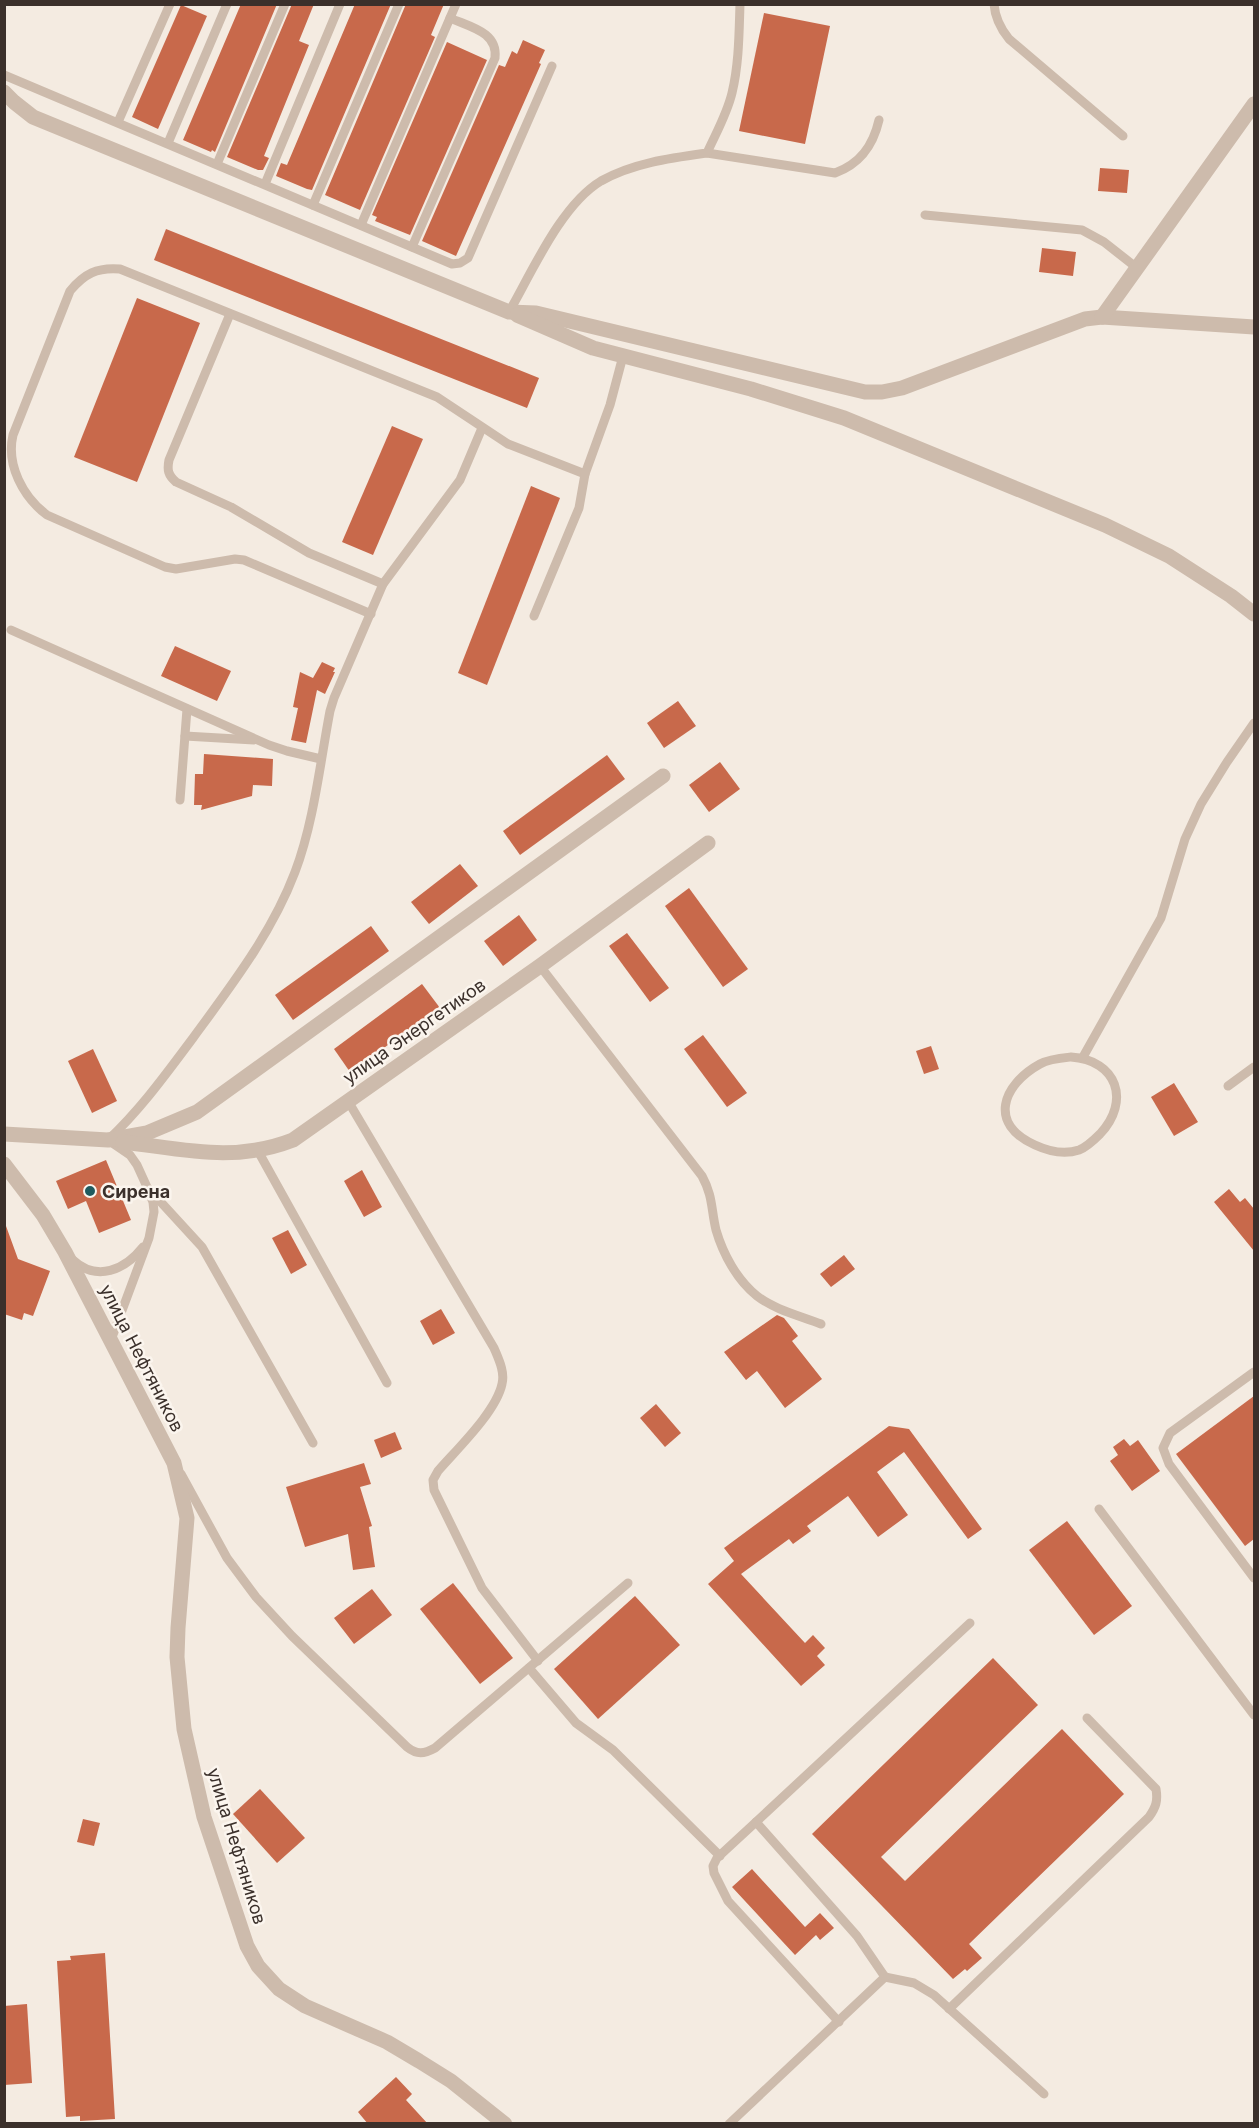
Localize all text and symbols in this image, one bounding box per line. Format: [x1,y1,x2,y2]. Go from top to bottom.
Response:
street label: улица Энергетиков [339,974,489,1088]
place label: Сирена [102,1181,170,1202]
marker: Сирена [83,1184,97,1198]
street label: улица Нефтяников [96,1281,188,1435]
street label: улица Нефтяников [203,1765,271,1927]

